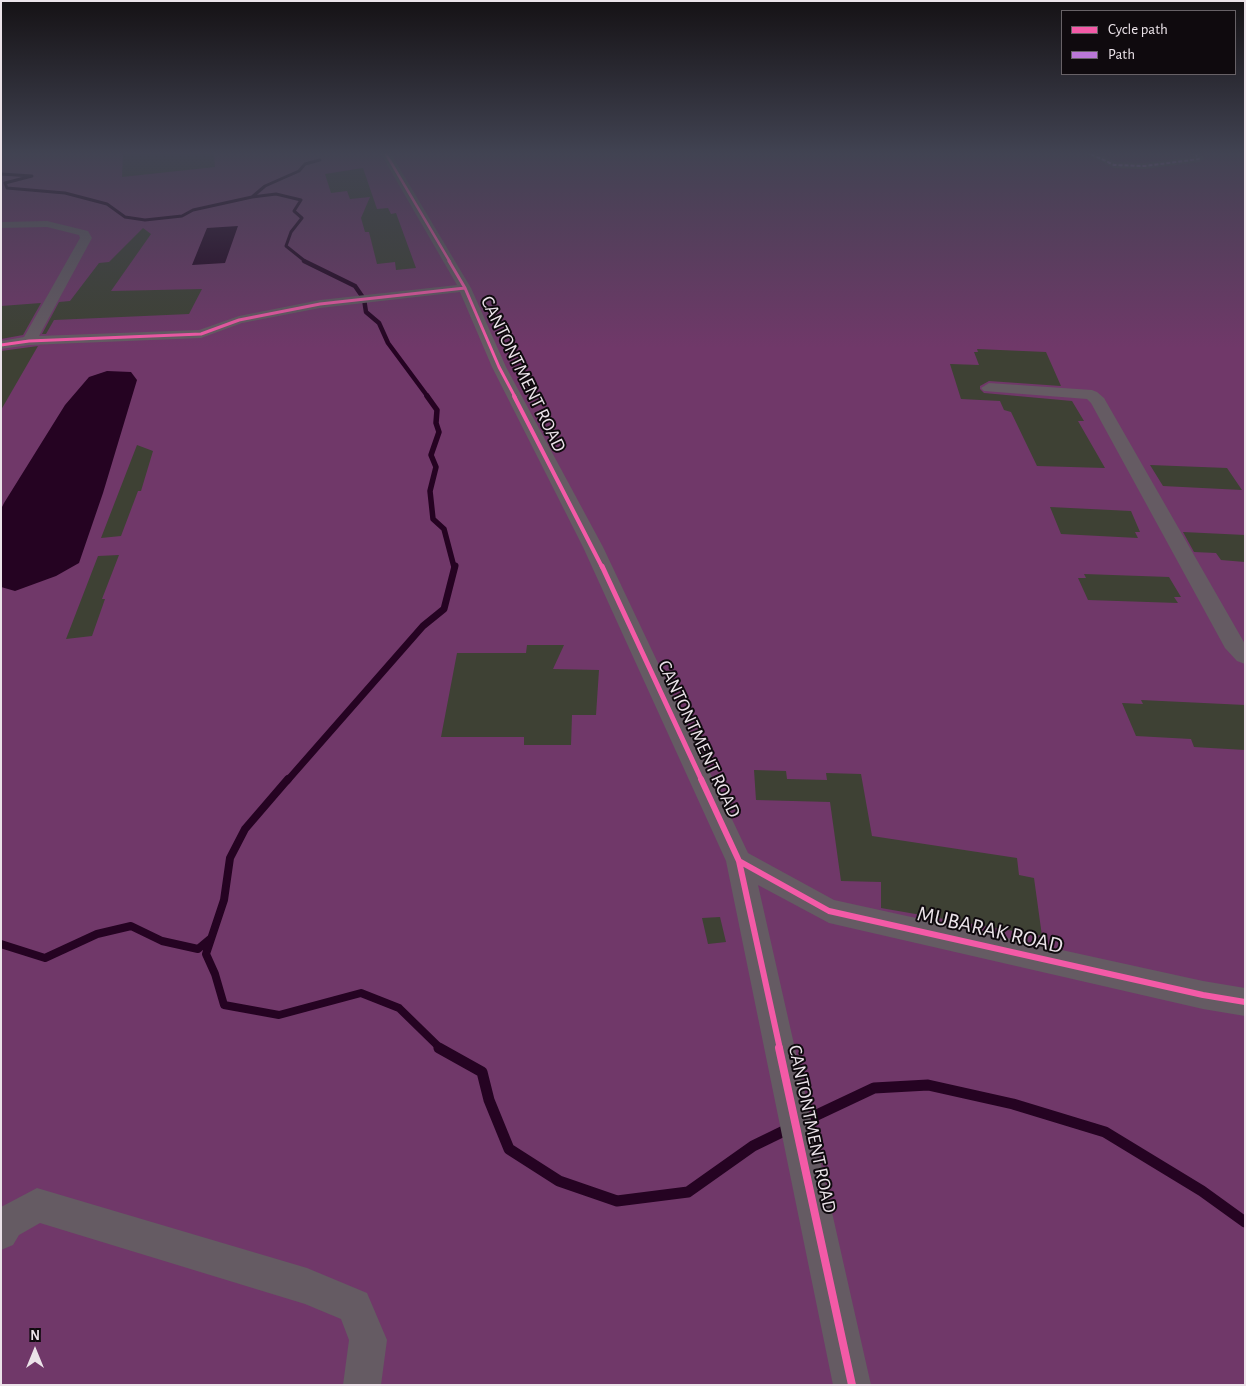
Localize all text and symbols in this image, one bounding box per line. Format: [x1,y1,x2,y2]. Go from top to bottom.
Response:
legend [1061,10,1236,75]
text: Cycle path [1108,22,1168,37]
text: Path [1108,47,1135,62]
street label: CANTONTMENT ROAD [475,292,571,456]
street label: CANTONTMENT ROAD [653,657,745,821]
street label: MUBARAK ROAD [915,900,1065,960]
street label: CANTONTMENT ROAD [783,1043,841,1215]
north arrow [10,1326,60,1376]
text: N [30,1329,40,1343]

